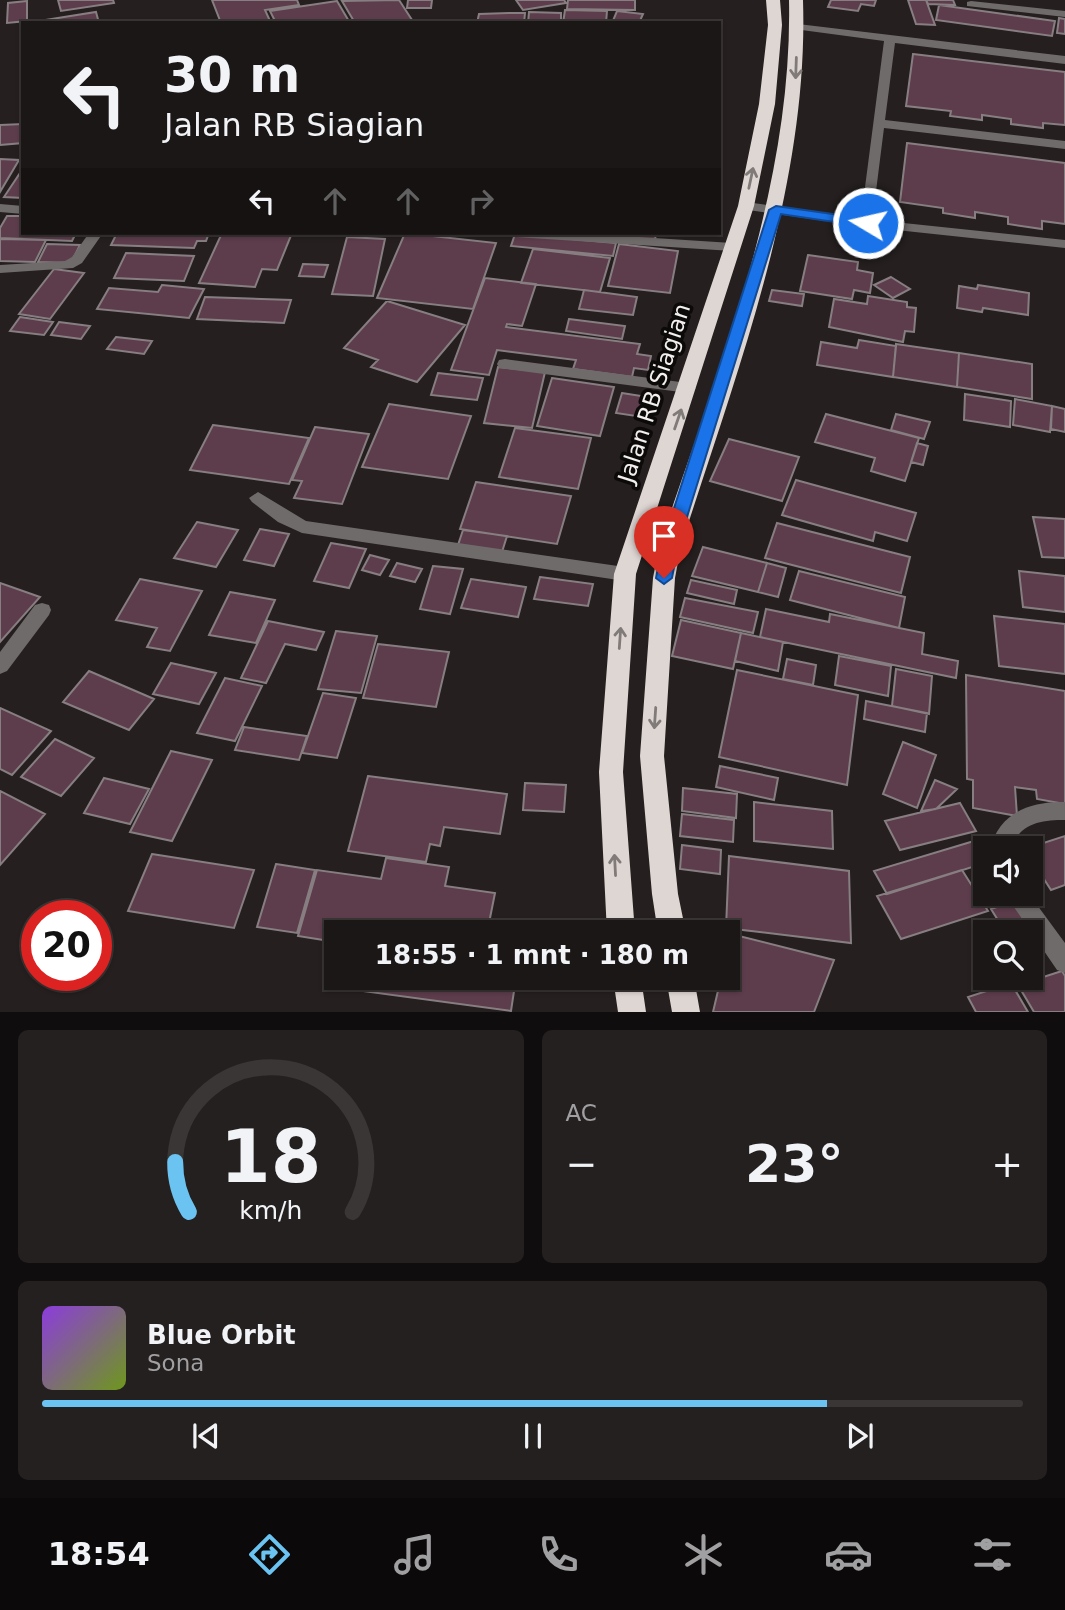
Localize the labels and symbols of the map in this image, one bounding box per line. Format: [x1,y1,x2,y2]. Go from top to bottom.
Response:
one-way arrow [790,56,803,79]
one-way arrow [745,167,759,190]
position arrow [831,186,905,260]
street label: Jalan RB Siagian [612,300,695,488]
one-way arrow [673,409,685,431]
pin [634,506,694,578]
one-way arrow [614,627,627,650]
one-way arrow [648,706,661,729]
one-way arrow [609,854,622,877]
speed limit sign: 20 [21,900,112,991]

